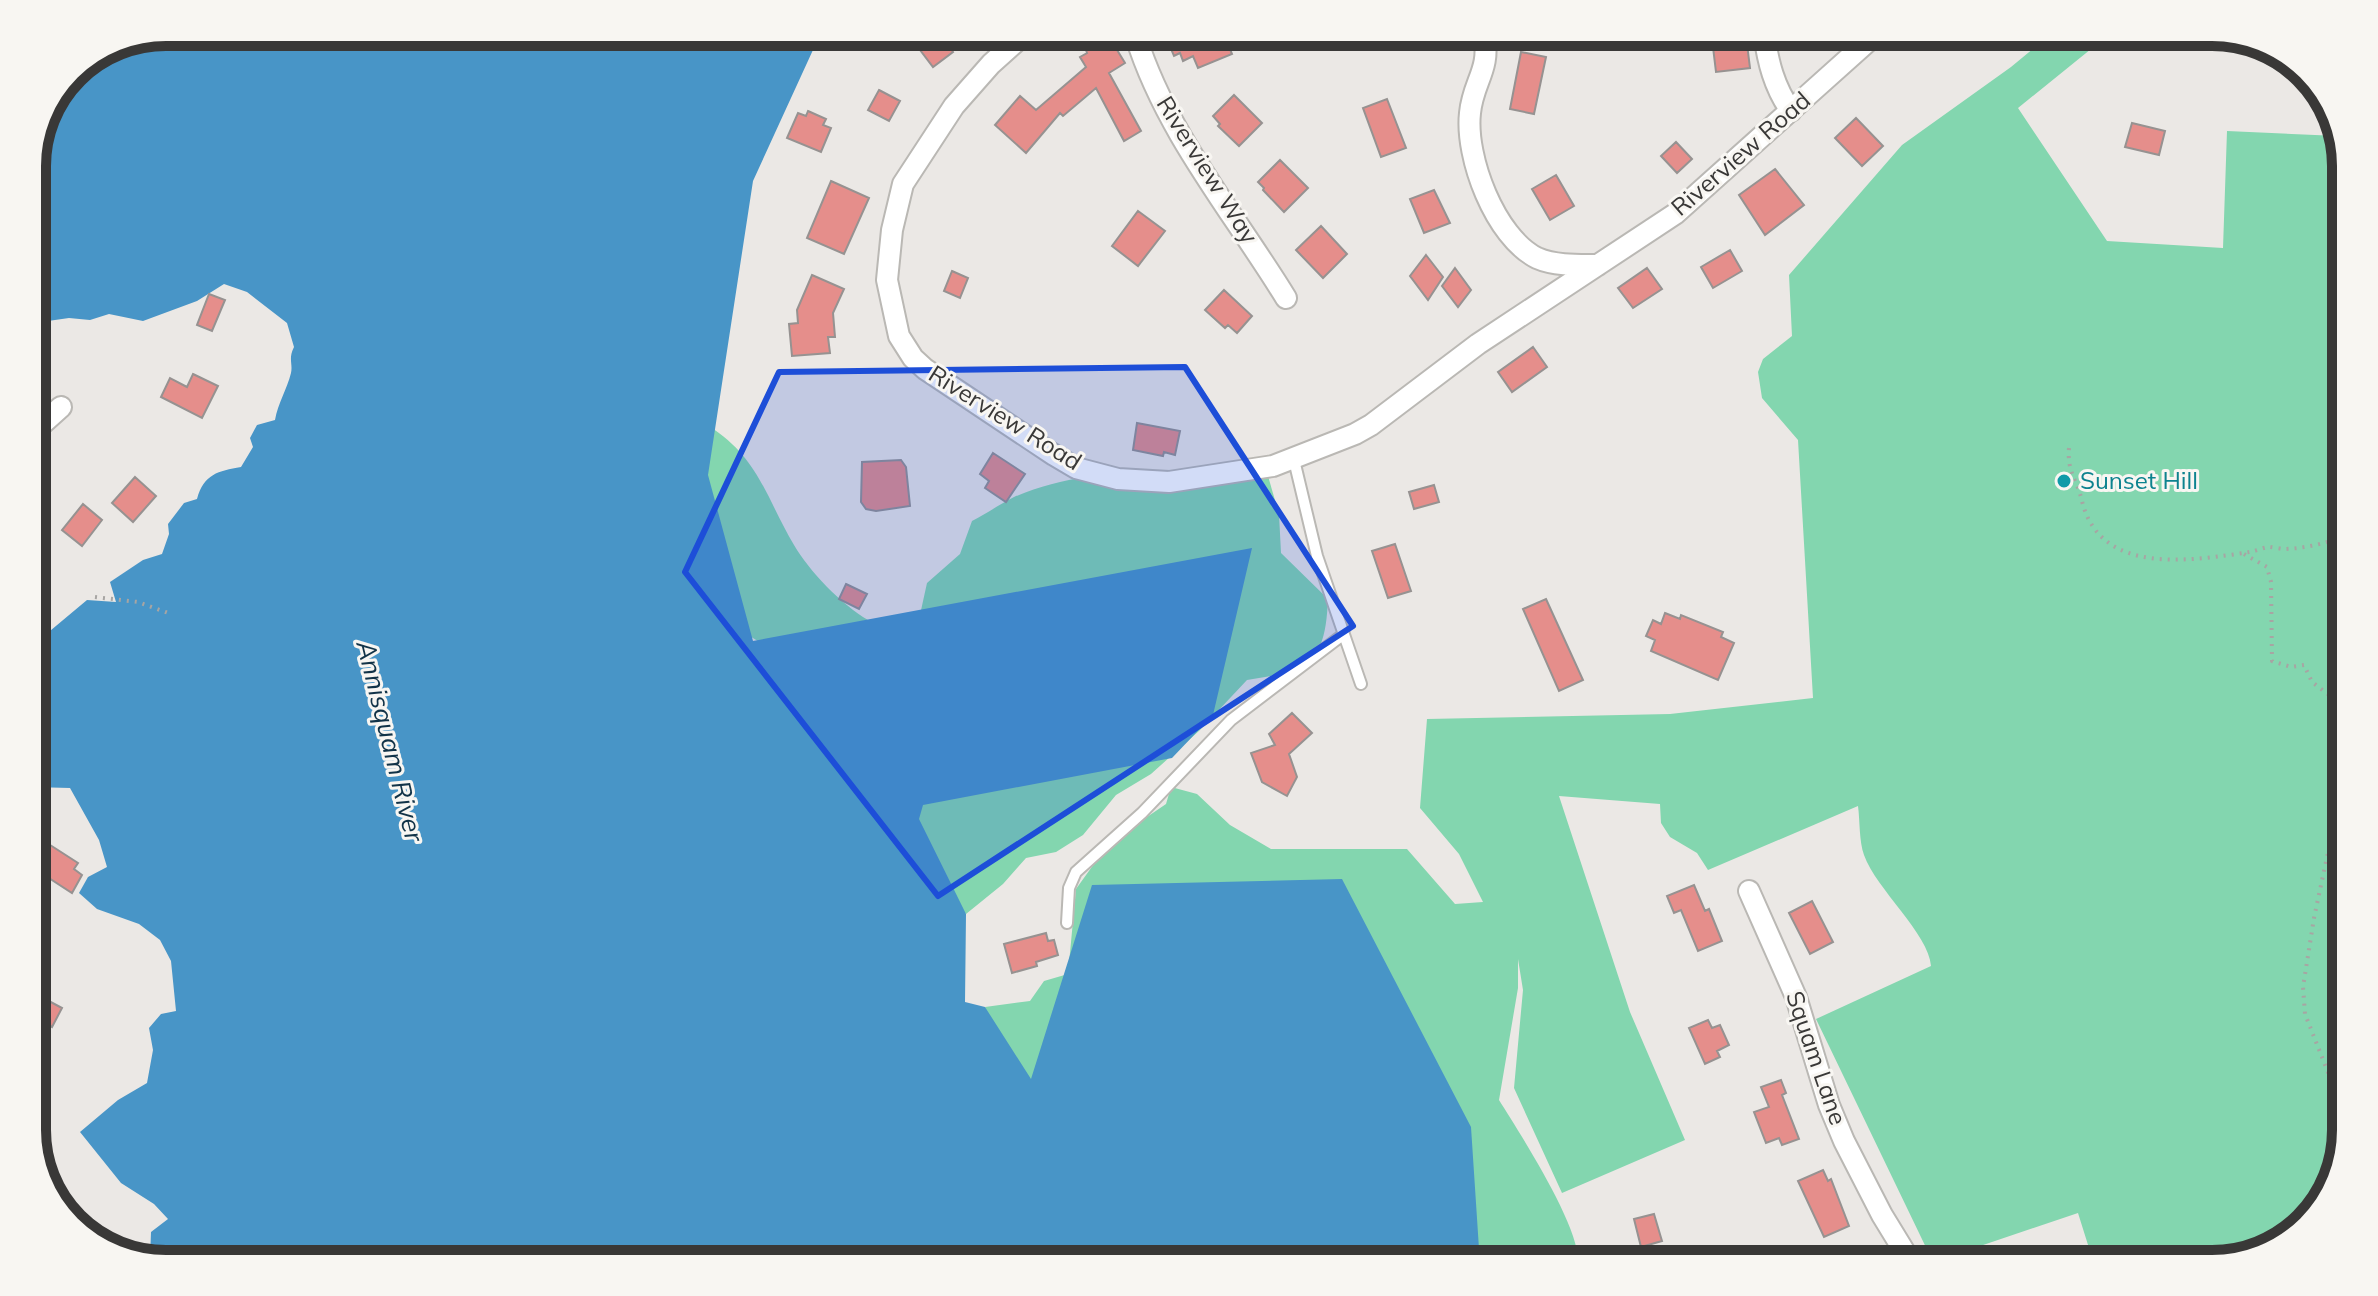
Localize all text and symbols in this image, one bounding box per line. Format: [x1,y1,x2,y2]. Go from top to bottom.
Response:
street label: Riverview Road [1665,85,1816,222]
street label: Riverview Way [1151,90,1265,249]
street label: Riverview Road [924,358,1088,476]
place label: Sunset Hill [2080,465,2198,495]
marker: Sunset Hill [2055,472,2073,490]
water label: Annisquam River [349,636,432,846]
street label: Squam Lane [1780,987,1854,1129]

